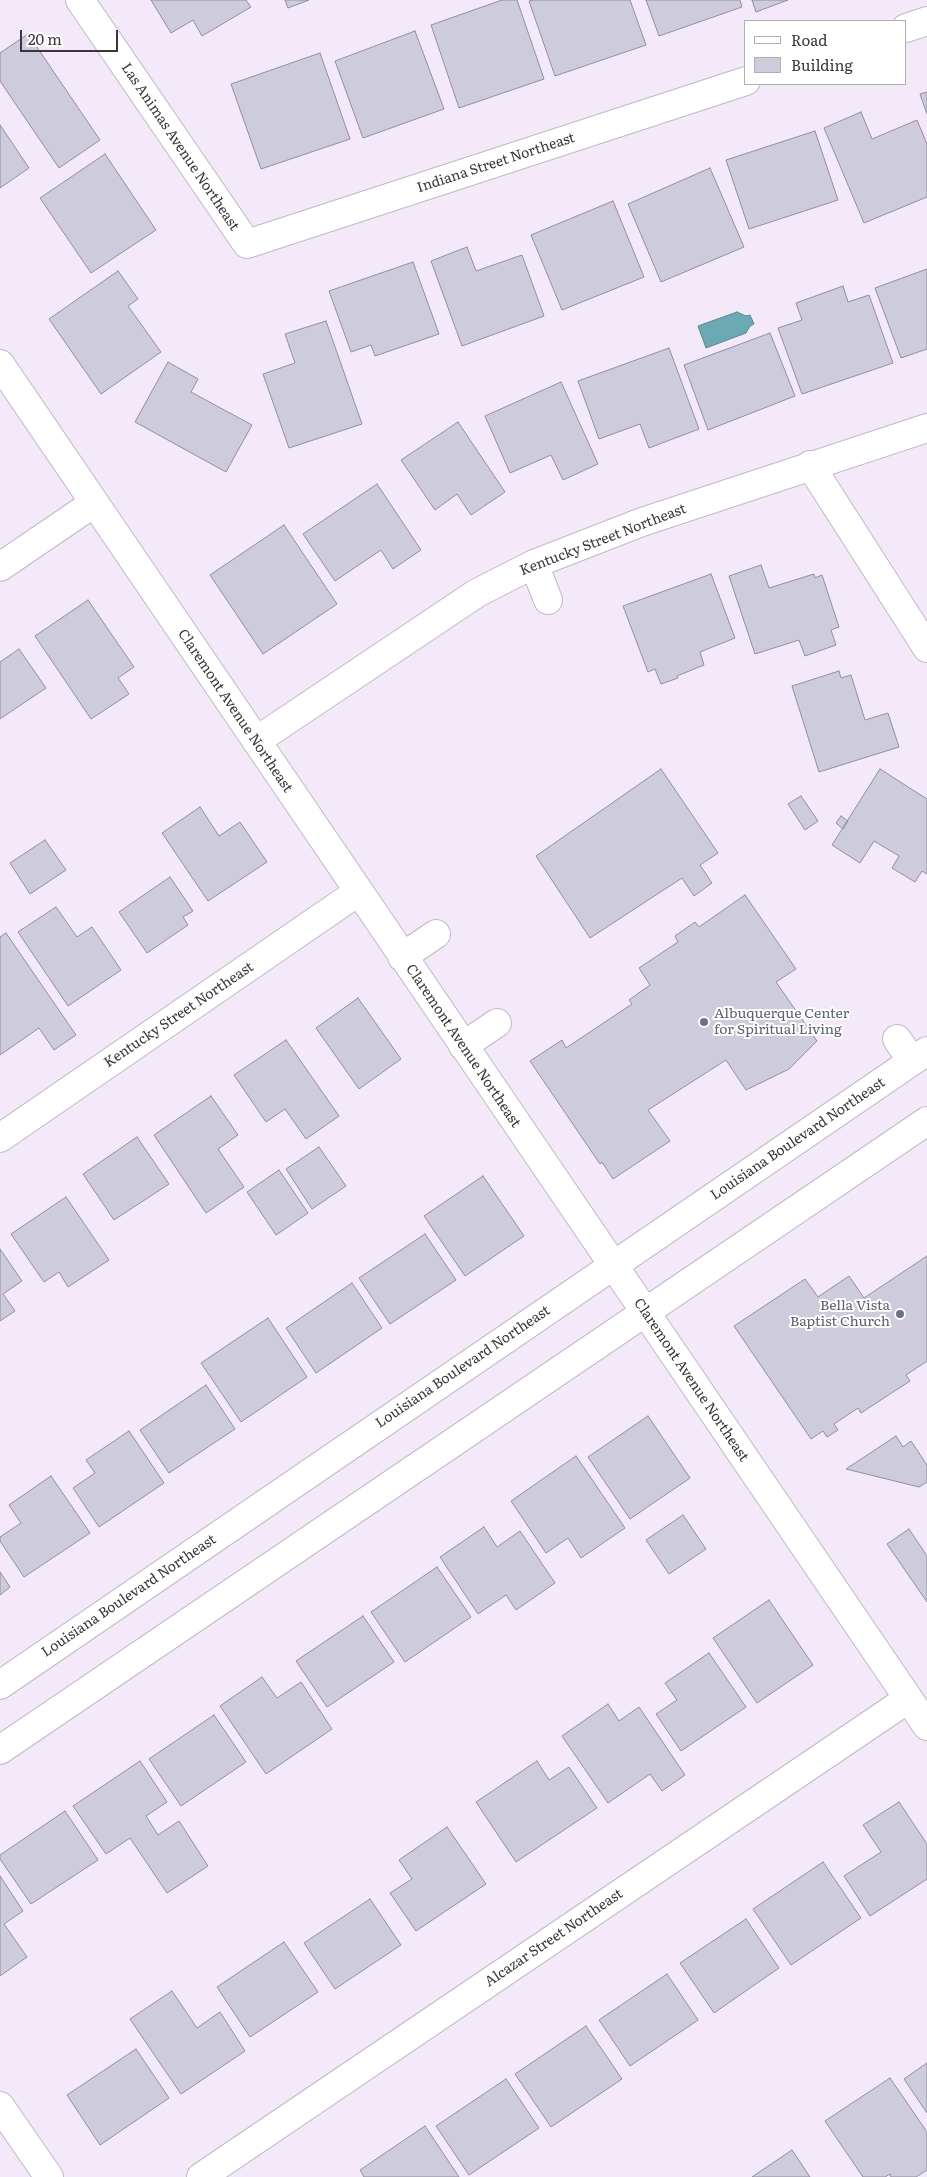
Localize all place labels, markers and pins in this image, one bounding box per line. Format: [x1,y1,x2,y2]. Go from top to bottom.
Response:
place label: Albuquerque Center for Spiritual Living [714,1006,849,1038]
marker: Albuquerque Center for Spiritual Living [698,1016,710,1028]
place label: Bella Vista Baptist Church [790,1298,890,1330]
marker: Bella Vista Baptist Church [894,1308,906,1320]

